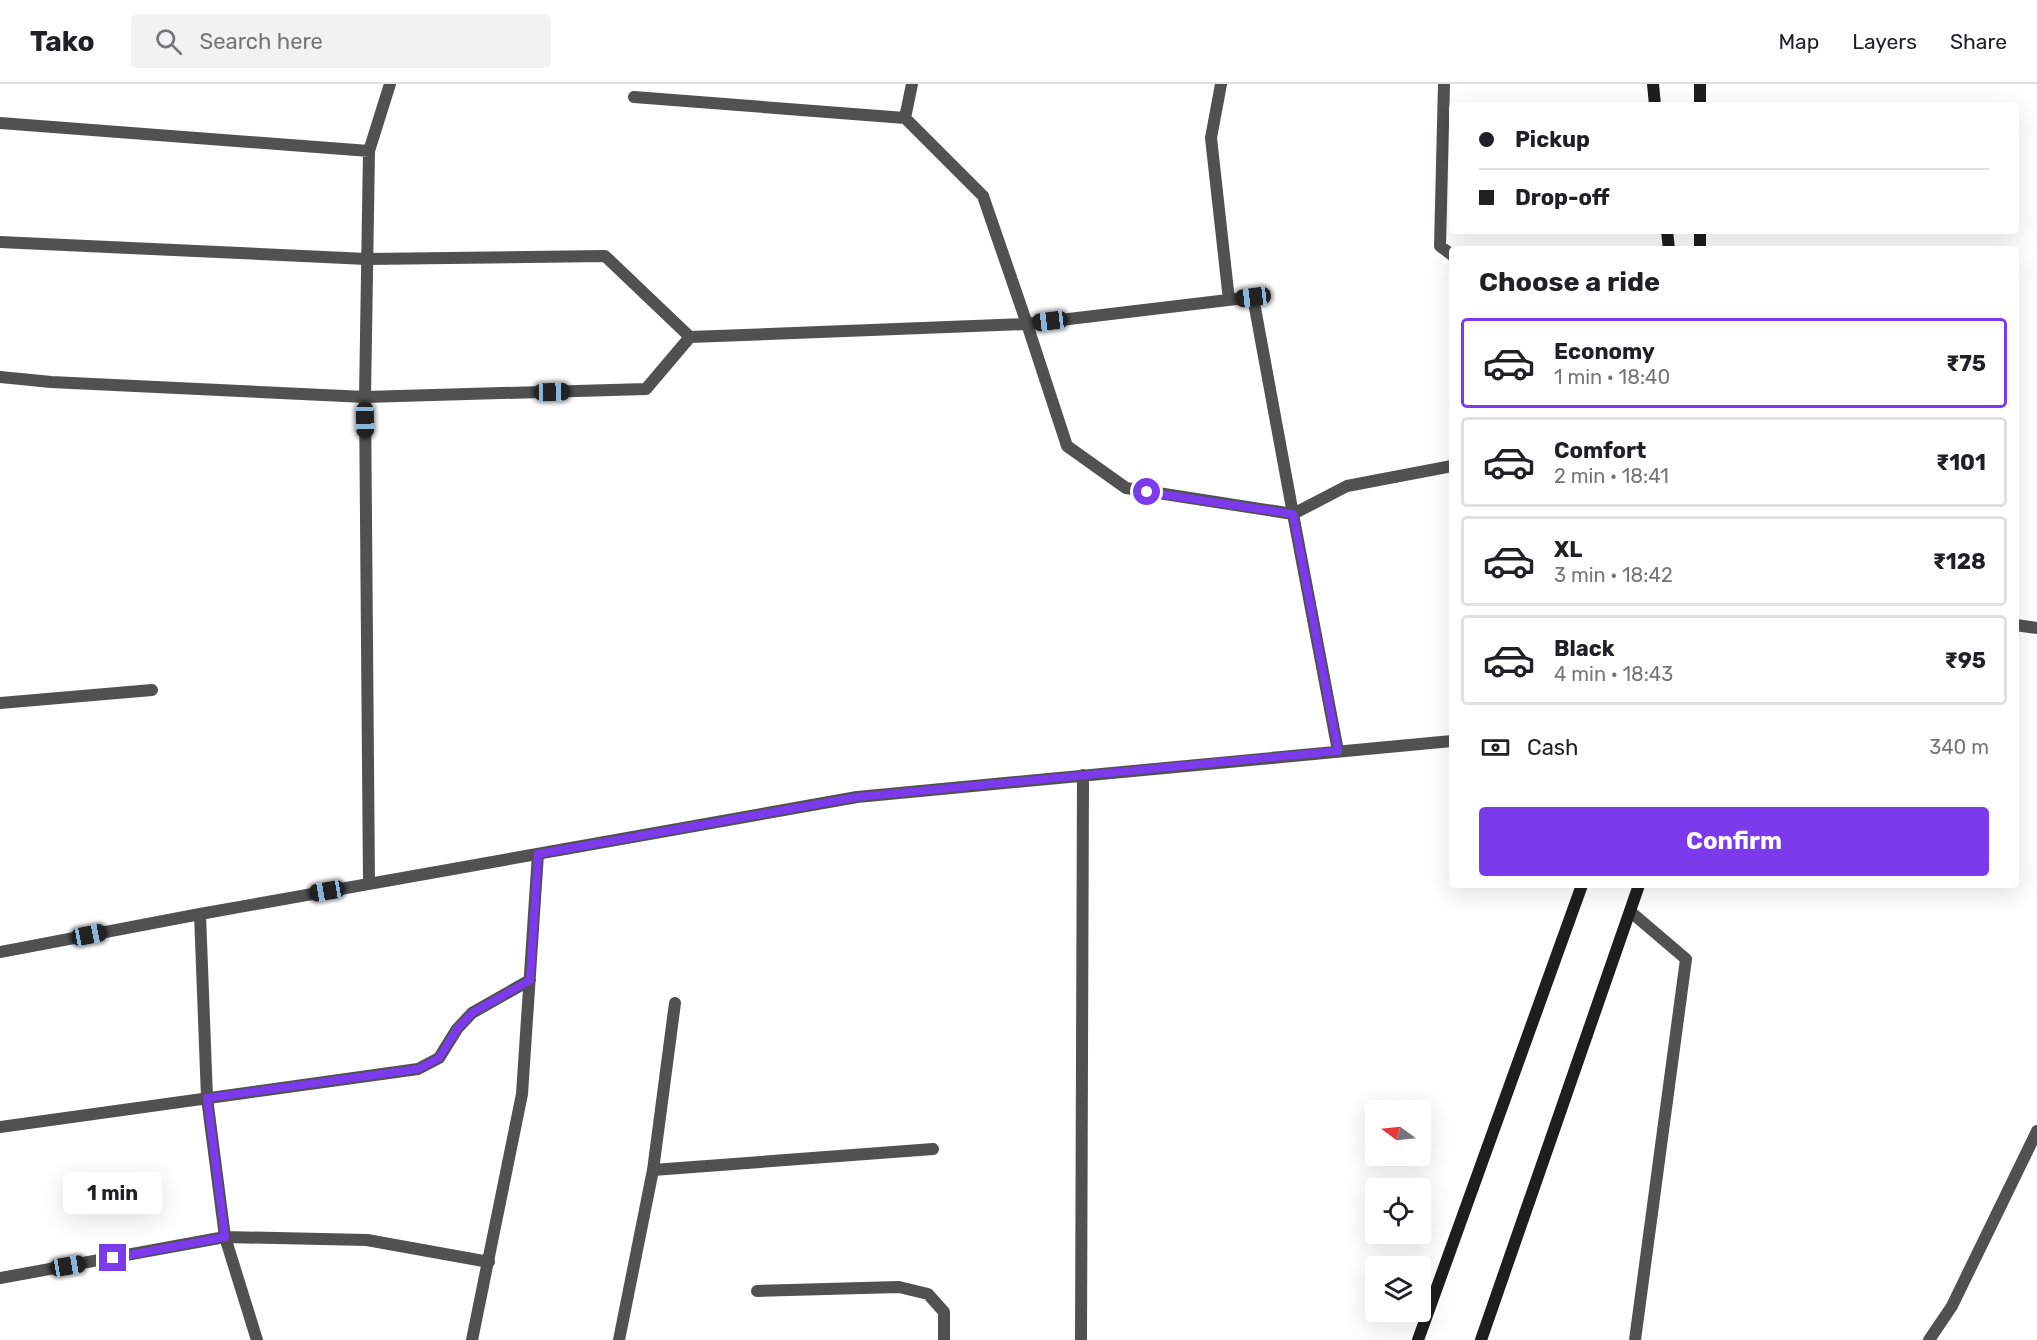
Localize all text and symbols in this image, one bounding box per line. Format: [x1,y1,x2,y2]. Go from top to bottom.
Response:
search box [131,14,551,68]
text: Tako [30,25,95,58]
icon: search [152,25,185,58]
text: Search here [200,28,323,55]
text: Map [1778,29,1819,54]
text: Layers [1852,29,1917,54]
text: Share [1950,29,2007,54]
text: Pickup [1515,126,1590,153]
text: Drop-off [1515,184,1610,211]
text: Choose a ride [1479,266,1660,298]
car [1234,286,1272,308]
car [1031,310,1069,332]
icon: car [1482,336,1536,390]
text: Economy [1554,338,1655,365]
text: ₹75 [1946,350,1986,377]
text: 1 min · 18:40 [1554,365,1670,389]
car [534,383,570,401]
car [356,402,374,438]
icon: car [1482,435,1536,489]
text: Comfort [1554,437,1646,464]
text: ₹101 [1936,449,1986,476]
text: 2 min · 18:41 [1554,464,1669,488]
route start [1133,478,1160,505]
icon: car [1482,534,1536,588]
text: XL [1554,536,1582,563]
text: ₹128 [1933,548,1986,575]
text: 3 min · 18:42 [1554,563,1673,587]
icon: car [1482,633,1536,687]
text: Black [1554,635,1615,662]
text: ₹95 [1944,647,1986,674]
text: 4 min · 18:43 [1554,662,1673,686]
icon: cash [1479,731,1512,764]
text: Cash [1527,734,1578,761]
text: 340 m [1929,735,1989,759]
button: Confirm [1479,807,1989,876]
car [308,879,346,903]
car [70,923,108,947]
north arrow [1365,1100,1431,1166]
map controls [1365,1100,1431,1322]
callout: 1 min [63,1171,162,1213]
button: locate [1365,1178,1431,1244]
text: 1 min [87,1181,138,1205]
route end [99,1244,126,1271]
car [49,1254,87,1278]
button: layers [1365,1256,1431,1322]

